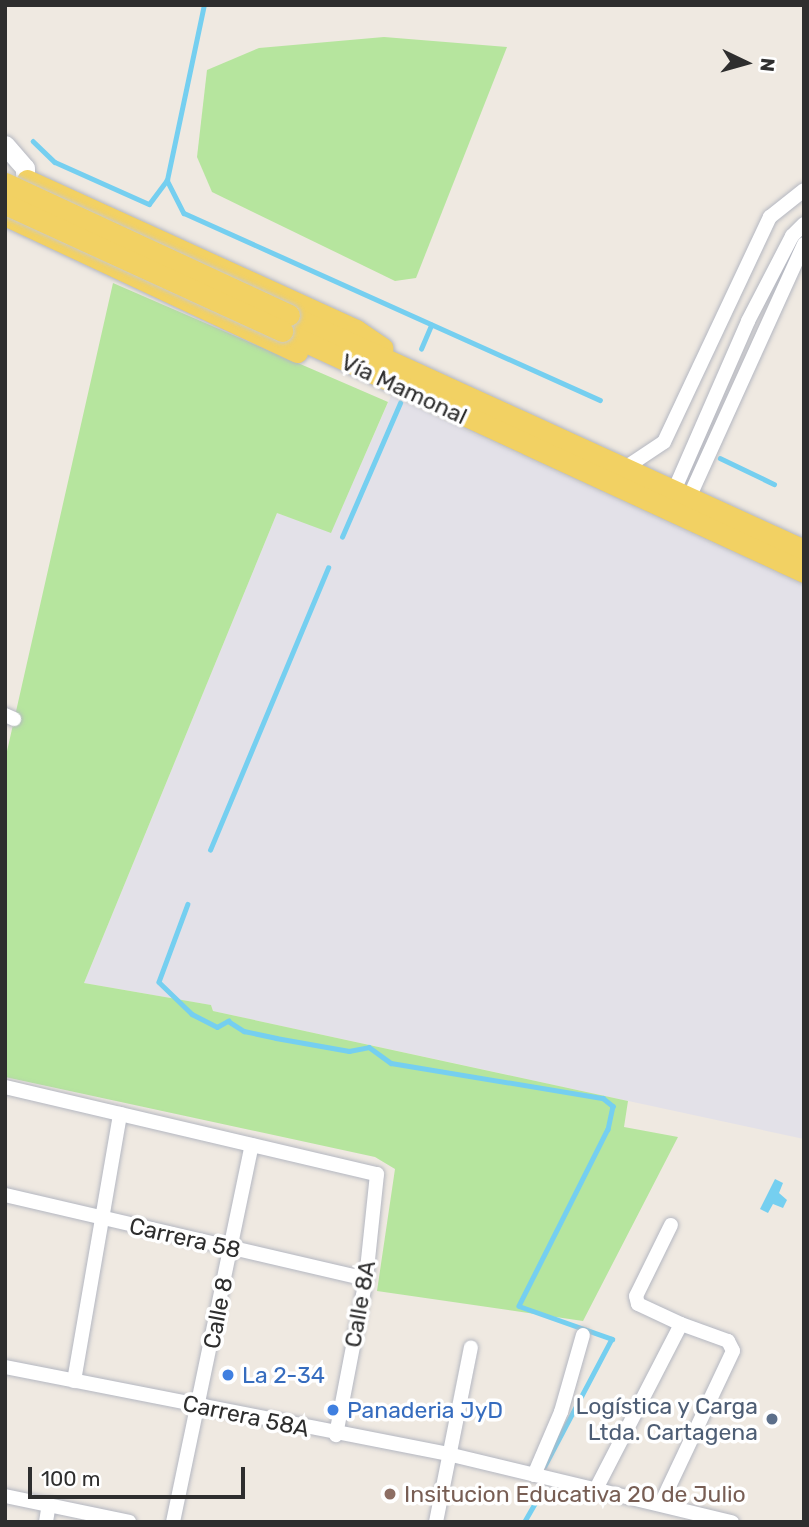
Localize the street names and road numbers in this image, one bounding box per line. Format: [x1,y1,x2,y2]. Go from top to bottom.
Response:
street label: Vía Mamonal [337,348,471,430]
street label: Carrera 58 [127,1212,243,1264]
street label: Calle 8A [339,1258,381,1350]
street label: Calle 8 [198,1275,238,1351]
street label: Carrera 58A [180,1389,312,1443]

